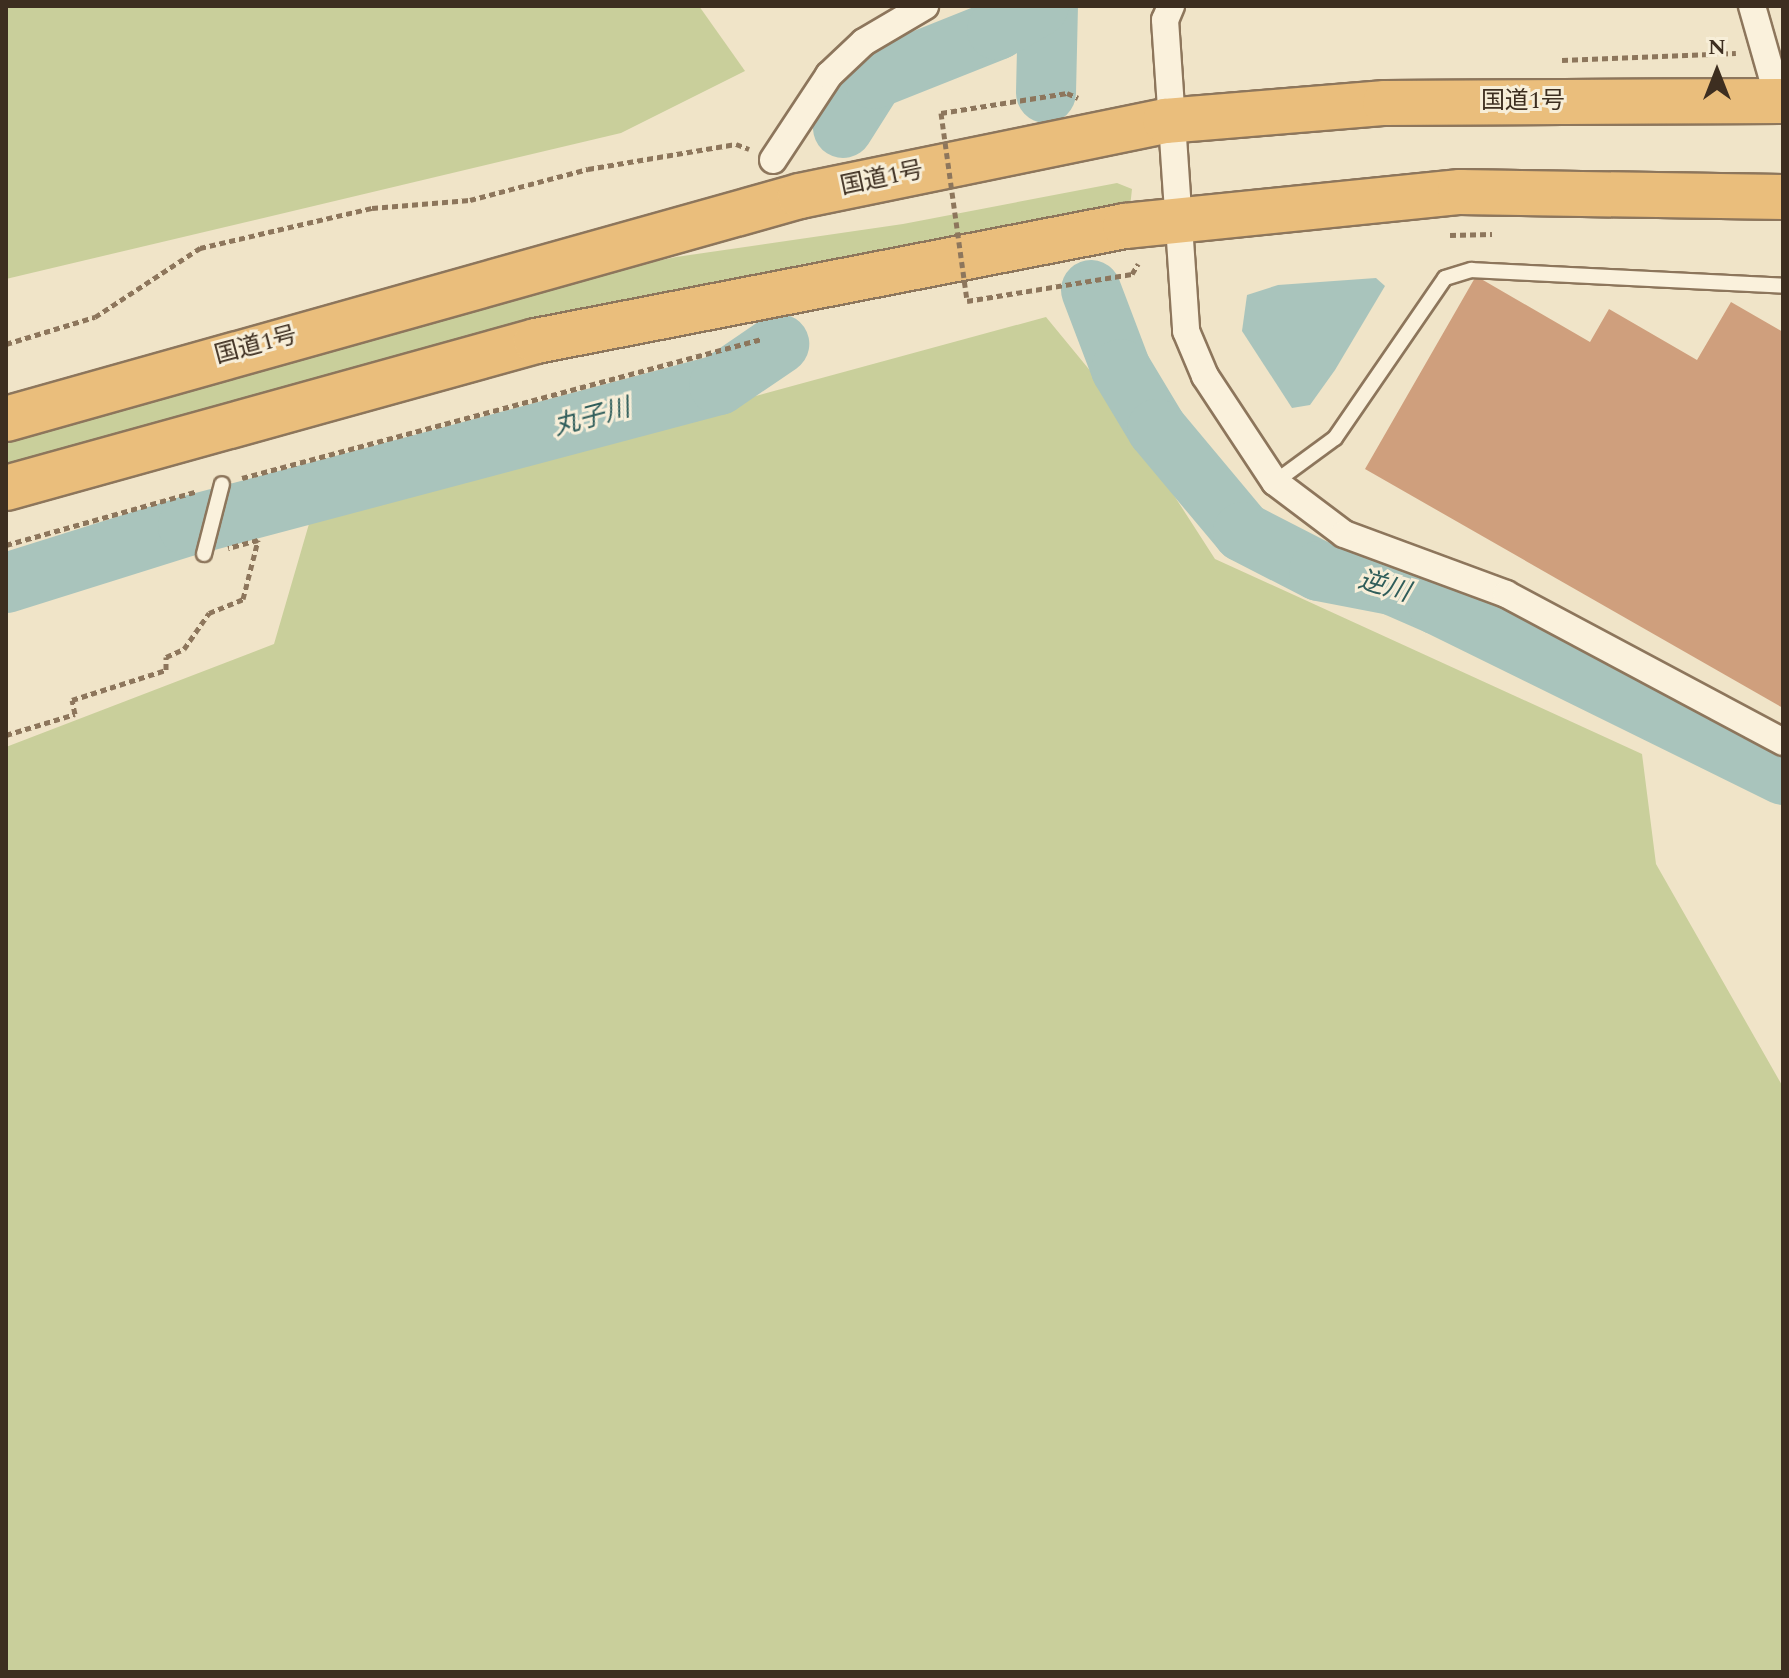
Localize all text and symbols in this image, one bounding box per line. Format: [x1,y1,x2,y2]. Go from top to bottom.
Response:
text: N [1708,31,1726,64]
north arrow [1677,32,1757,112]
street label: 国道1号 [1481,88,1565,116]
street label: 国道1号 [838,156,926,202]
street label: 国道1号 [212,321,300,371]
water label: 丸子川 [550,393,634,443]
water label: 逆川 [1355,565,1413,609]

